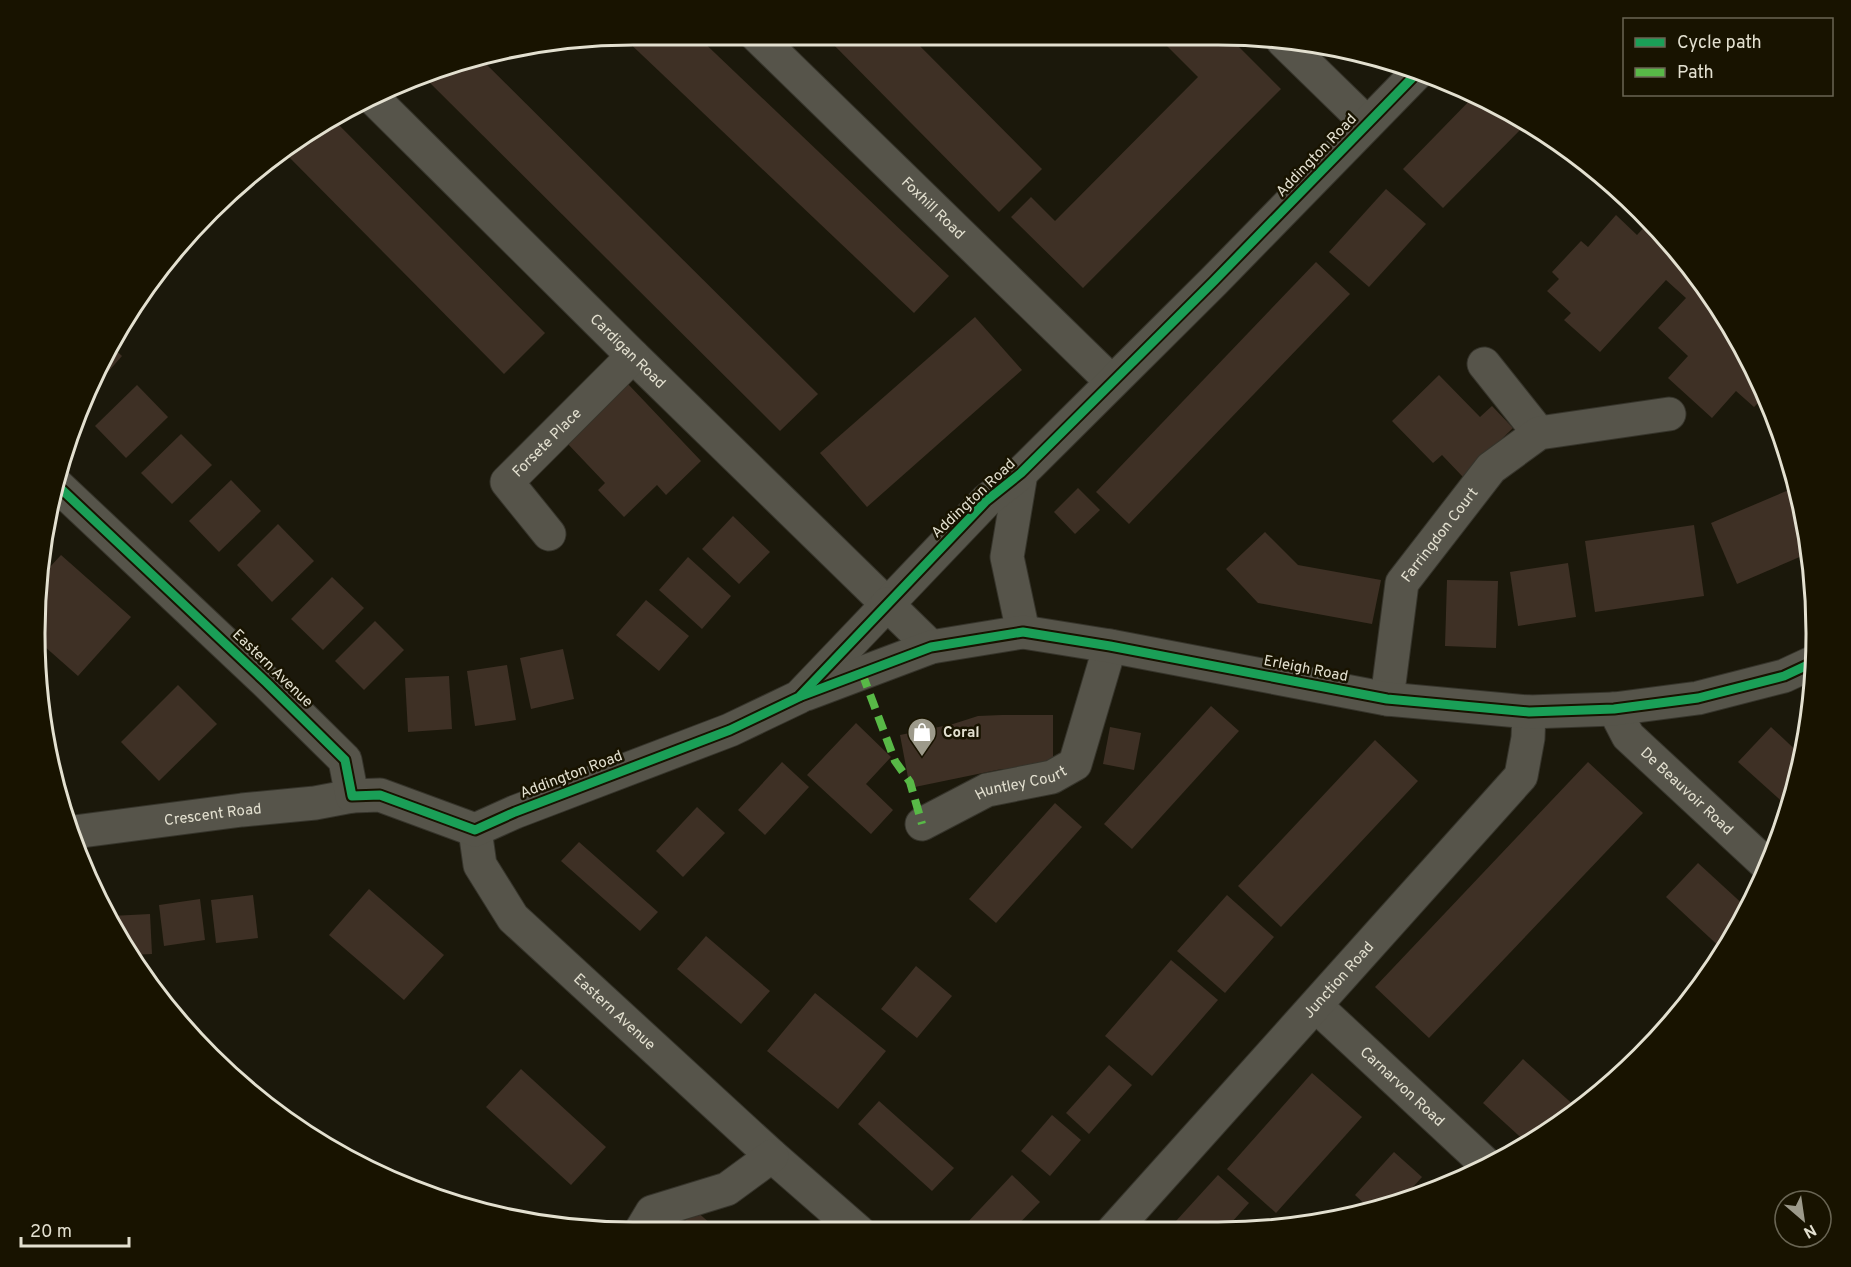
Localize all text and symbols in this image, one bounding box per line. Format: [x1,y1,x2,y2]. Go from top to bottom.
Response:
legend [1623,18,1833,96]
text: Cycle path [1677,32,1762,55]
text: Path [1677,62,1714,85]
street label: Addington Road [1273,110,1362,202]
street label: Foxhill Road [896,174,968,244]
street label: Cardigan Road [585,310,669,393]
street label: Forsete Place [509,405,586,482]
street label: Addington Road [928,455,1020,543]
street label: Farringdon Court [1398,484,1483,587]
street label: Eastern Avenue [228,626,316,712]
street label: Erleigh Road [1262,652,1350,687]
shop icon: Coral [906,716,938,758]
place label: Coral [943,724,980,743]
street label: De Beauvoir Road [1636,744,1736,840]
street label: Addington Road [518,747,626,804]
street label: Huntley Court [972,762,1071,806]
street label: Crescent Road [163,800,263,831]
street label: Junction Road [1300,938,1379,1023]
street label: Eastern Avenue [569,970,659,1055]
street label: Carnarvon Road [1355,1043,1448,1132]
north arrow [1773,1189,1833,1249]
scale bar [21,1210,129,1248]
text: N [1799,1219,1819,1242]
text: 20 m [30,1221,72,1244]

